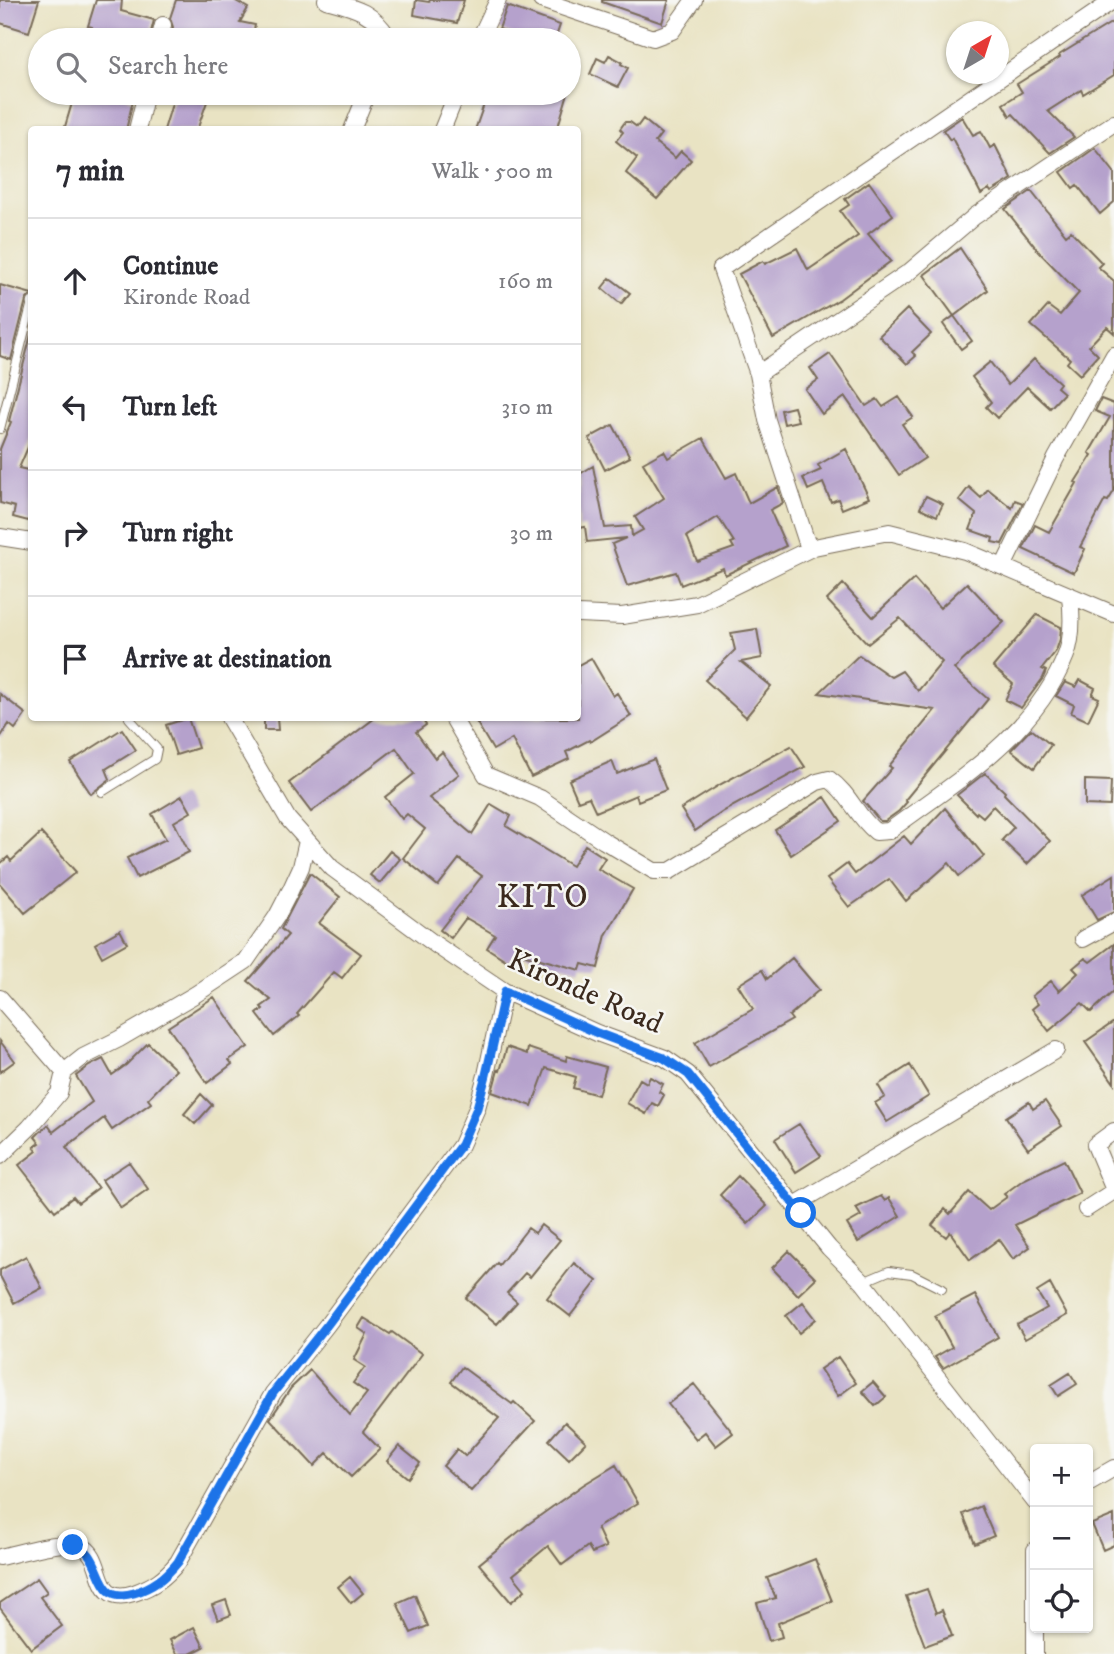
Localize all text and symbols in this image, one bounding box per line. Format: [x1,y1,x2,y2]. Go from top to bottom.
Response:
north arrow [946,21,1009,84]
search box [28,28,581,105]
icon: search [52,48,90,86]
text: Search here [108,50,228,83]
text: 7 min [56,153,124,190]
text: Walk · 500 m [431,157,553,186]
text: Continue [123,250,218,283]
icon: ahead [56,262,94,300]
text: 160 m [498,267,553,296]
text: Kironde Road [123,283,250,312]
icon: left [56,388,94,426]
text: Turn left [123,391,217,424]
text: 310 m [501,393,553,422]
icon: right [56,514,94,552]
text: Turn right [123,517,233,550]
text: 30 m [510,519,553,548]
icon: arrive [56,640,94,678]
text: Arrive at destination [123,643,332,676]
district label: KITO [496,877,590,918]
street label: Kironde Road [502,941,668,1043]
route start [785,1197,816,1228]
map controls [1030,1444,1093,1633]
button: + [1030,1444,1093,1507]
button: − [1030,1507,1093,1570]
route end [57,1529,88,1560]
button: locate [1030,1570,1093,1633]

